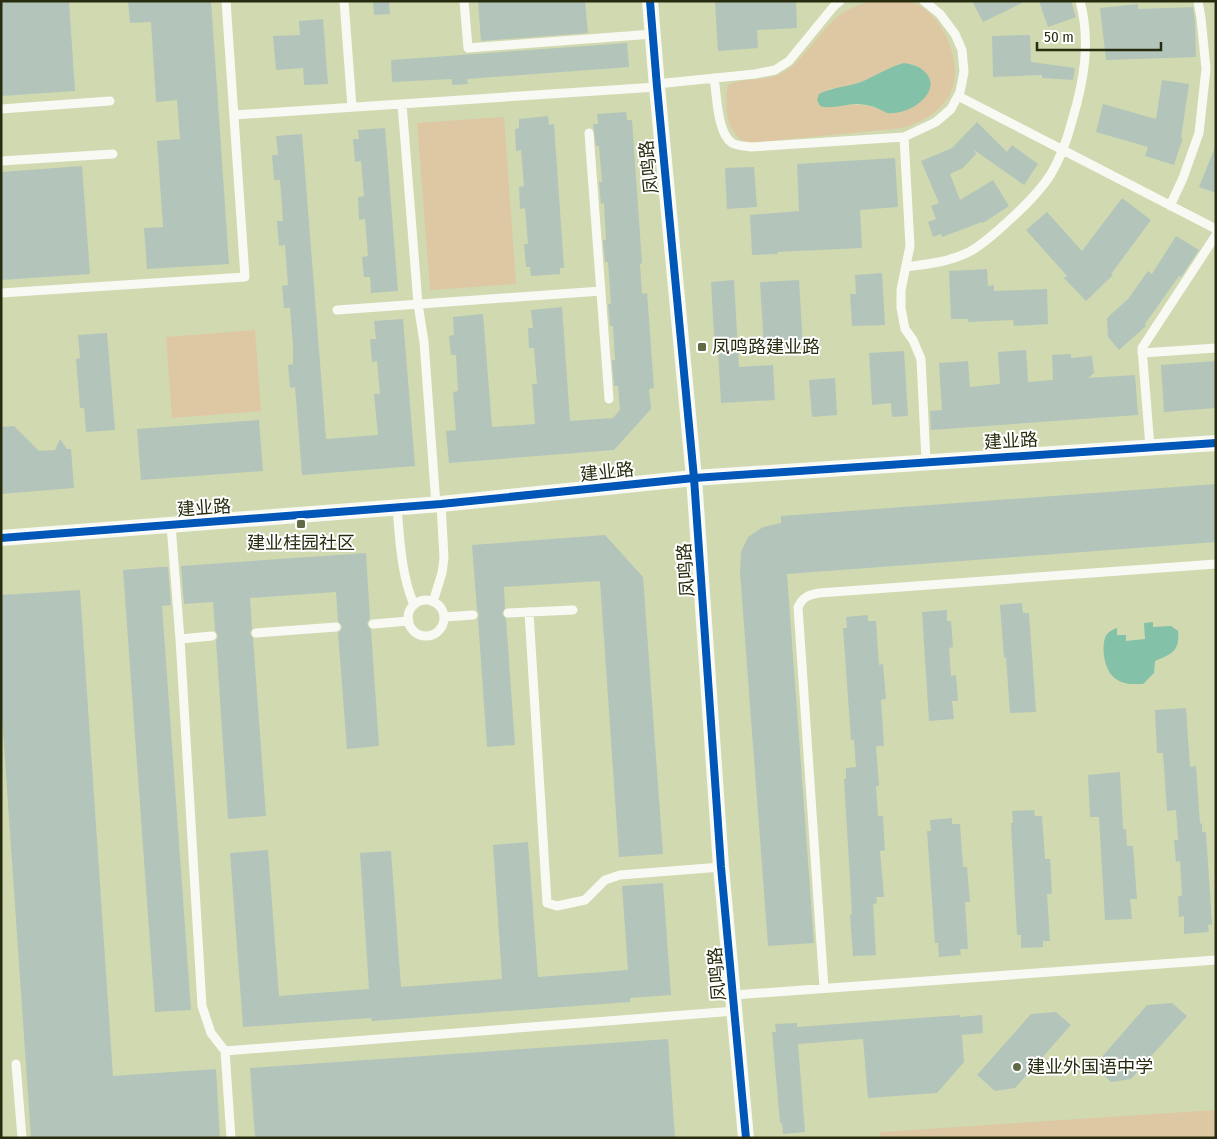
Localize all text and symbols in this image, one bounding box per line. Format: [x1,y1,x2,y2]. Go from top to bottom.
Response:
scale bar [1037,20,1161,52]
text: 50 m [1044,28,1074,46]
street label: 凤鸣路 [635,139,663,195]
place label: 凤鸣路建业路 [712,336,820,358]
marker: 凤鸣路建业路 [696,341,708,353]
street label: 建业路 [983,429,1039,453]
street label: 建业路 [579,458,635,486]
street label: 建业路 [176,495,232,521]
marker: 建业桂园社区 [295,518,307,530]
place label: 建业桂园社区 [247,532,355,554]
street label: 凤鸣路 [673,542,699,598]
street label: 凤鸣路 [704,946,730,1002]
place label: 建业外国语中学 [1027,1056,1153,1078]
marker: 建业外国语中学 [1011,1061,1023,1073]

